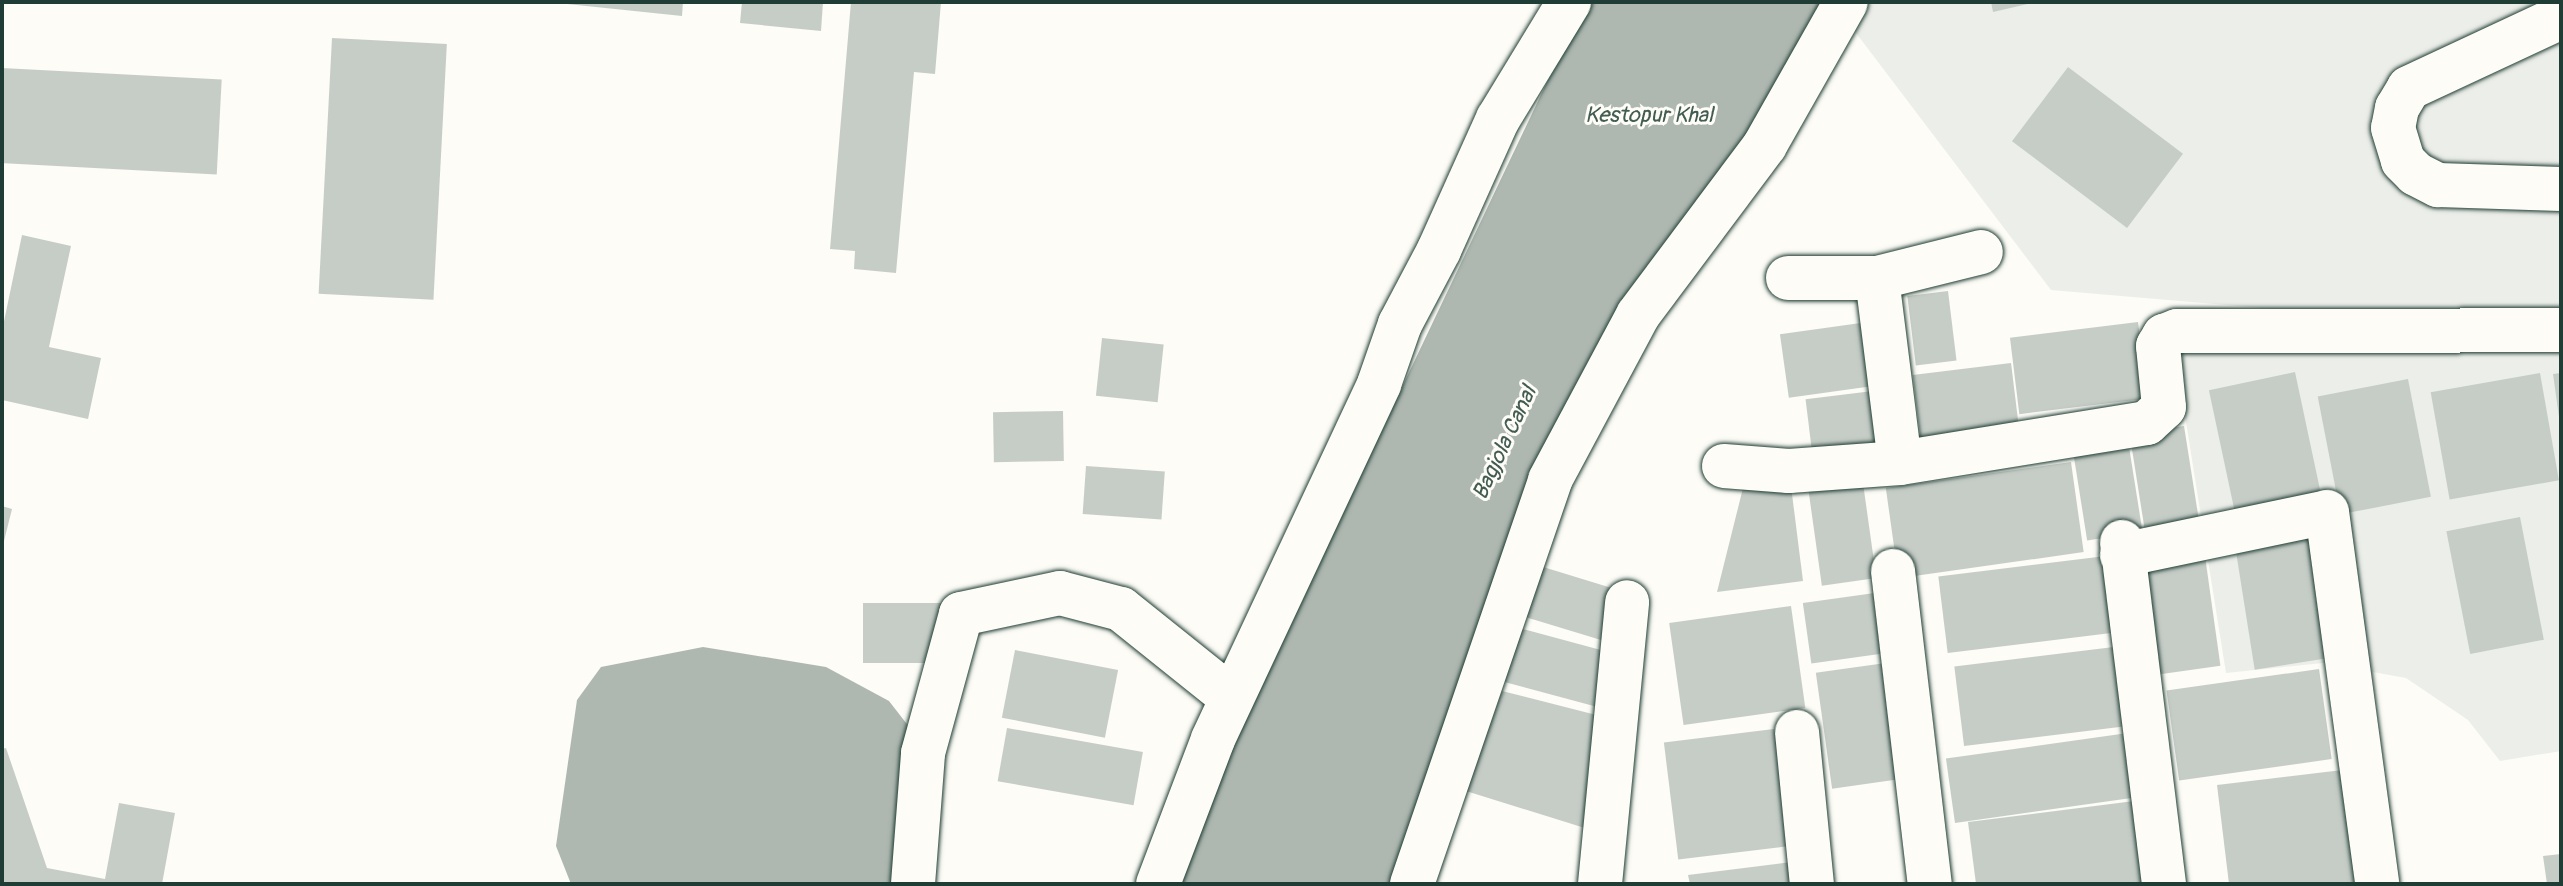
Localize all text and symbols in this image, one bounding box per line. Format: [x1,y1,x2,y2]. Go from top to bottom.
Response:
water label: Kestopur Khal [1585,103,1713,129]
water label: Bagjola Canal [1467,382,1543,504]

